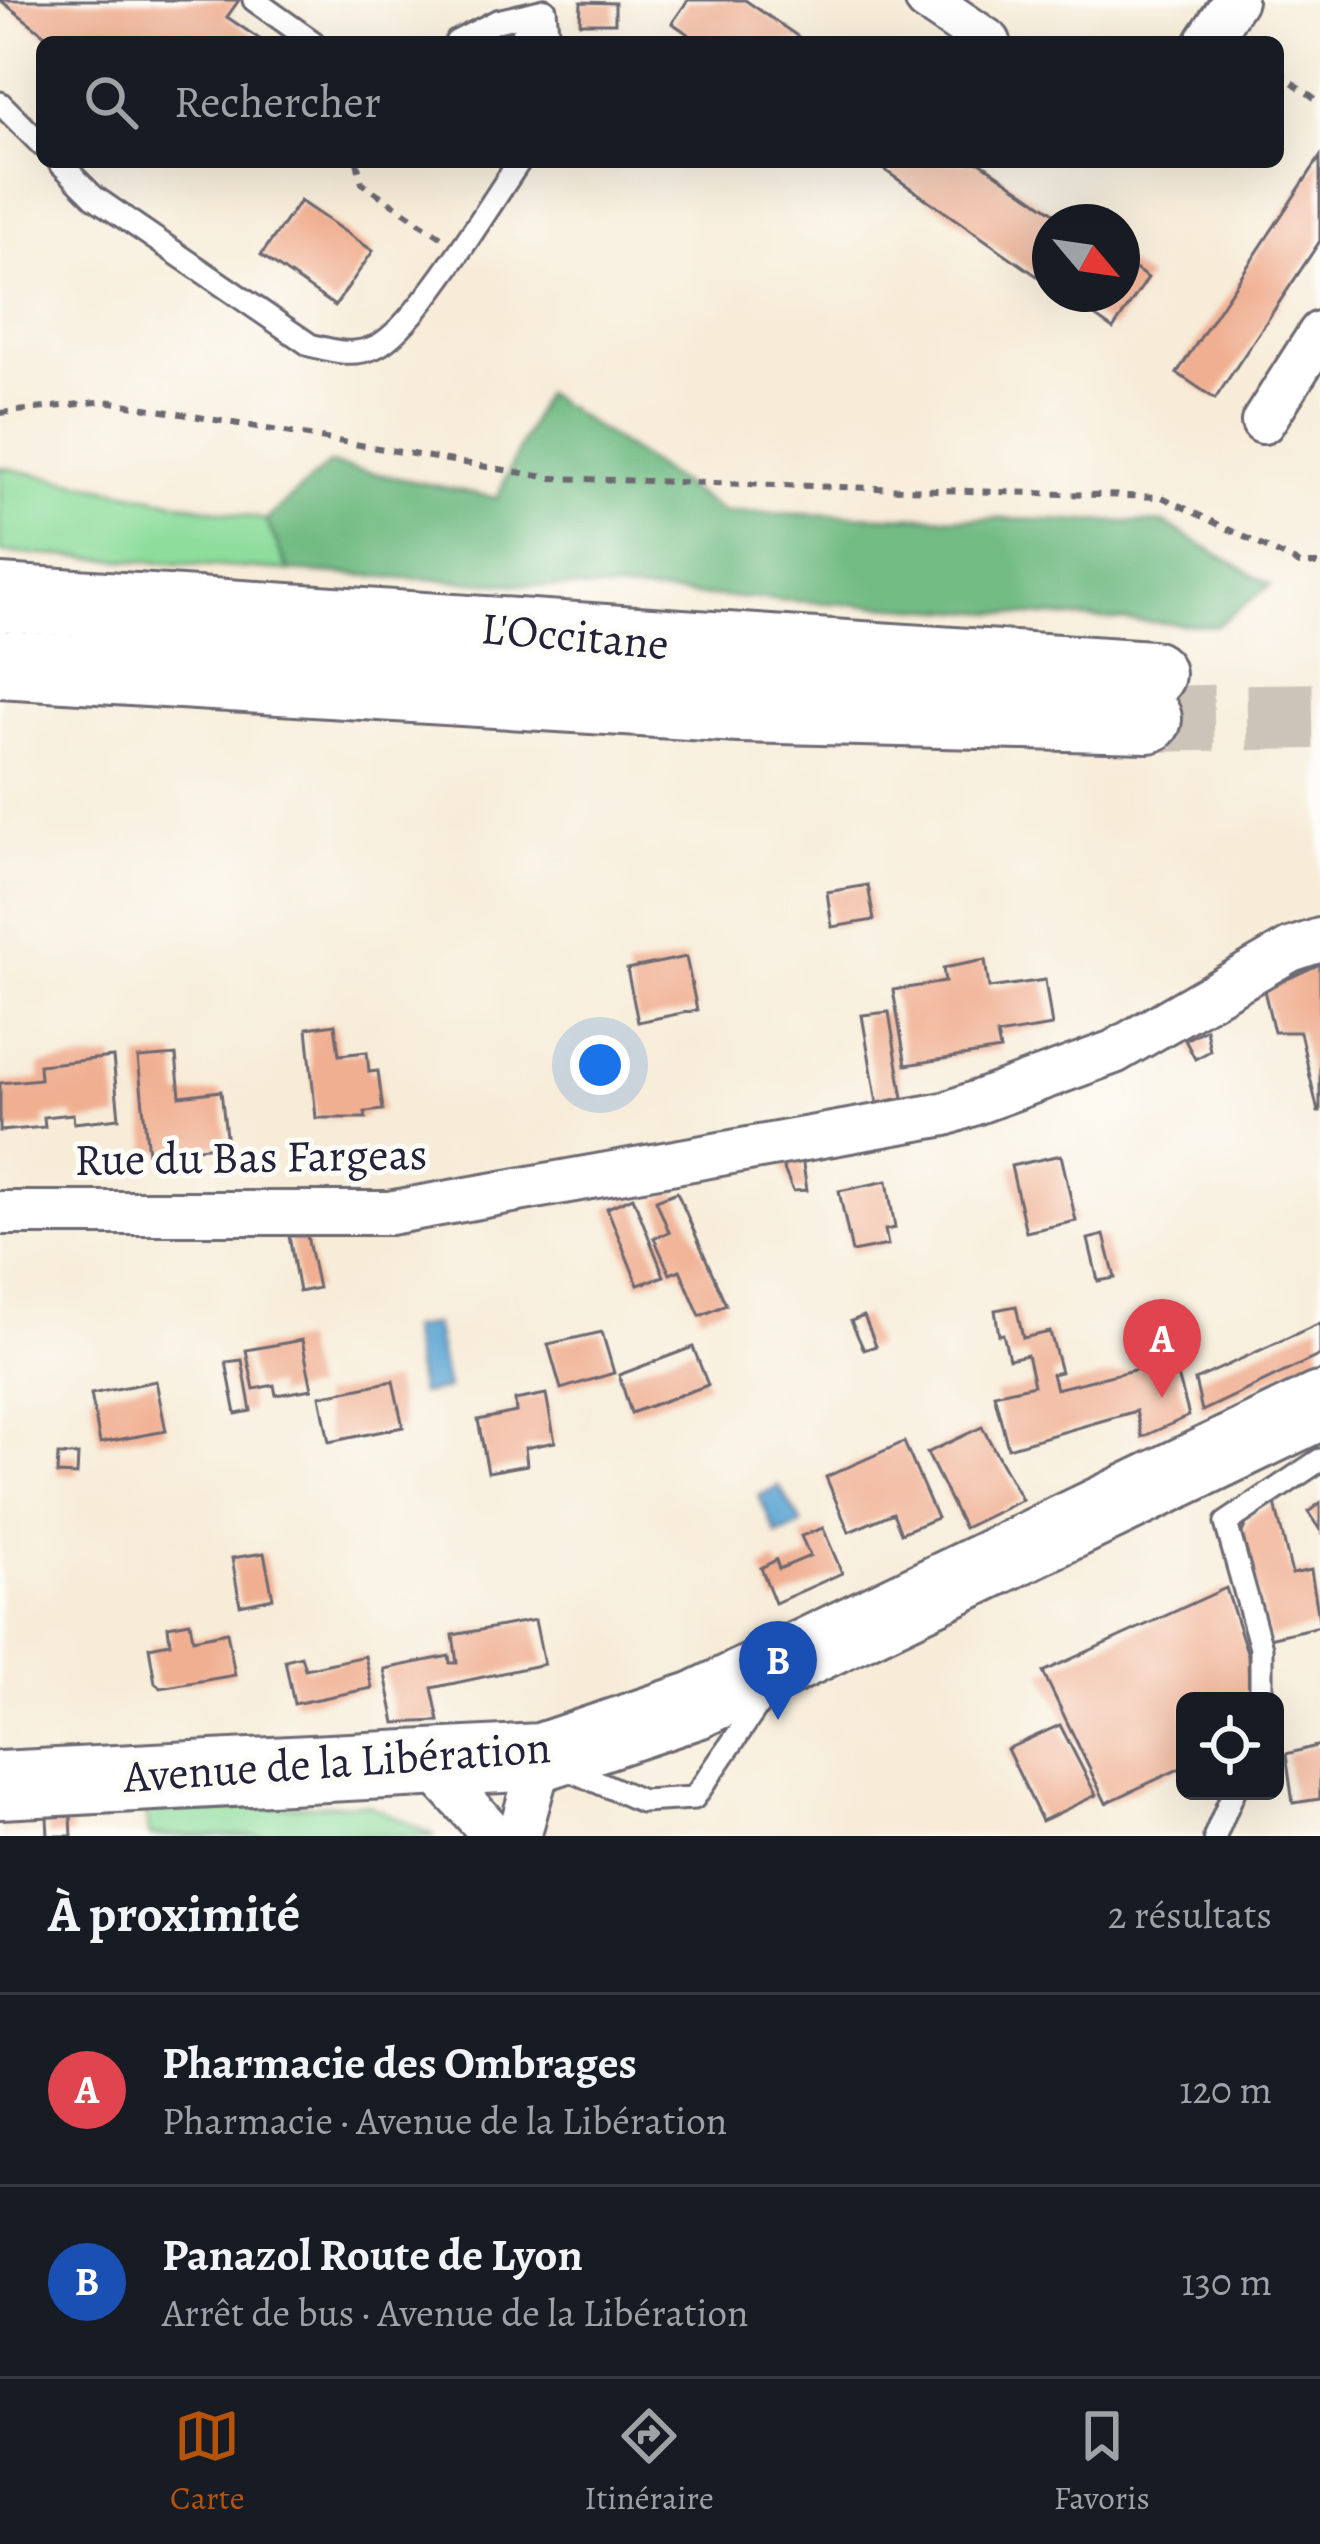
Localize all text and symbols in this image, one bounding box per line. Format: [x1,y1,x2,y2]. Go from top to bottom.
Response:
search box [36,36,1284,168]
icon: search [78,69,144,135]
text: Rechercher [174,71,381,133]
north arrow [1032,204,1140,312]
street label: L'Occitane [479,597,671,675]
your location [570,1035,630,1095]
street label: Rue du Bas Fargeas [74,1123,428,1191]
pin: A [1123,1299,1201,1398]
pin: B [739,1621,817,1720]
map controls [1176,1692,1284,1800]
button: locate [1176,1692,1284,1800]
street label: Avenue de la Libération [120,1716,553,1808]
text: À proximité [48,1879,300,1949]
text: 2 résultats [1108,1888,1272,1941]
text: Pharmacie des Ombrages [162,2032,637,2094]
text: A [75,2063,99,2116]
text: 120 m [1179,2063,1272,2116]
text: Pharmacie · Avenue de la Libération [162,2094,727,2147]
text: Panazol Route de Lyon [162,2224,583,2286]
text: B [75,2255,99,2308]
text: 130 m [1181,2255,1272,2308]
text: Arrêt de bus · Avenue de la Libération [162,2286,748,2339]
tab: Carte [170,2403,244,2520]
tab: Itinéraire [585,2403,714,2520]
tab: Favoris [1054,2403,1150,2520]

